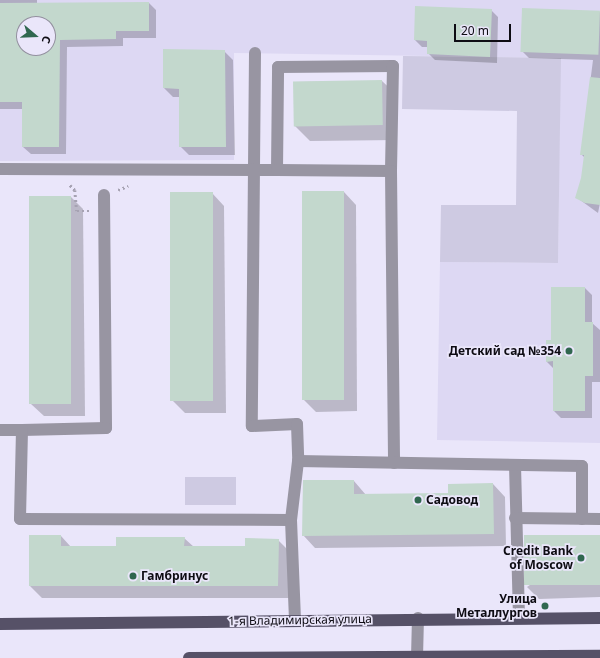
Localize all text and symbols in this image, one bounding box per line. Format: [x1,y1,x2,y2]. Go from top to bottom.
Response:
north arrow [16,16,56,56]
scale bar [456,16,513,42]
text: 20 m [461,22,489,39]
text: С [39,34,55,46]
place label: Детский сад №354 [449,344,561,358]
marker: Детский сад №354 [564,346,574,356]
place label: Садовод [426,493,478,507]
marker: Садовод [413,495,423,505]
place label: Credit Bank of Moscow [503,544,573,572]
marker: Credit Bank of Moscow [576,553,586,563]
place label: Гамбринус [141,569,208,583]
marker: Гамбринус [128,571,138,581]
place label: Улица Металлургов [456,592,537,620]
marker: Улица Металлургов [540,601,550,611]
street label: 1-я Владимирская улица [228,612,372,628]

